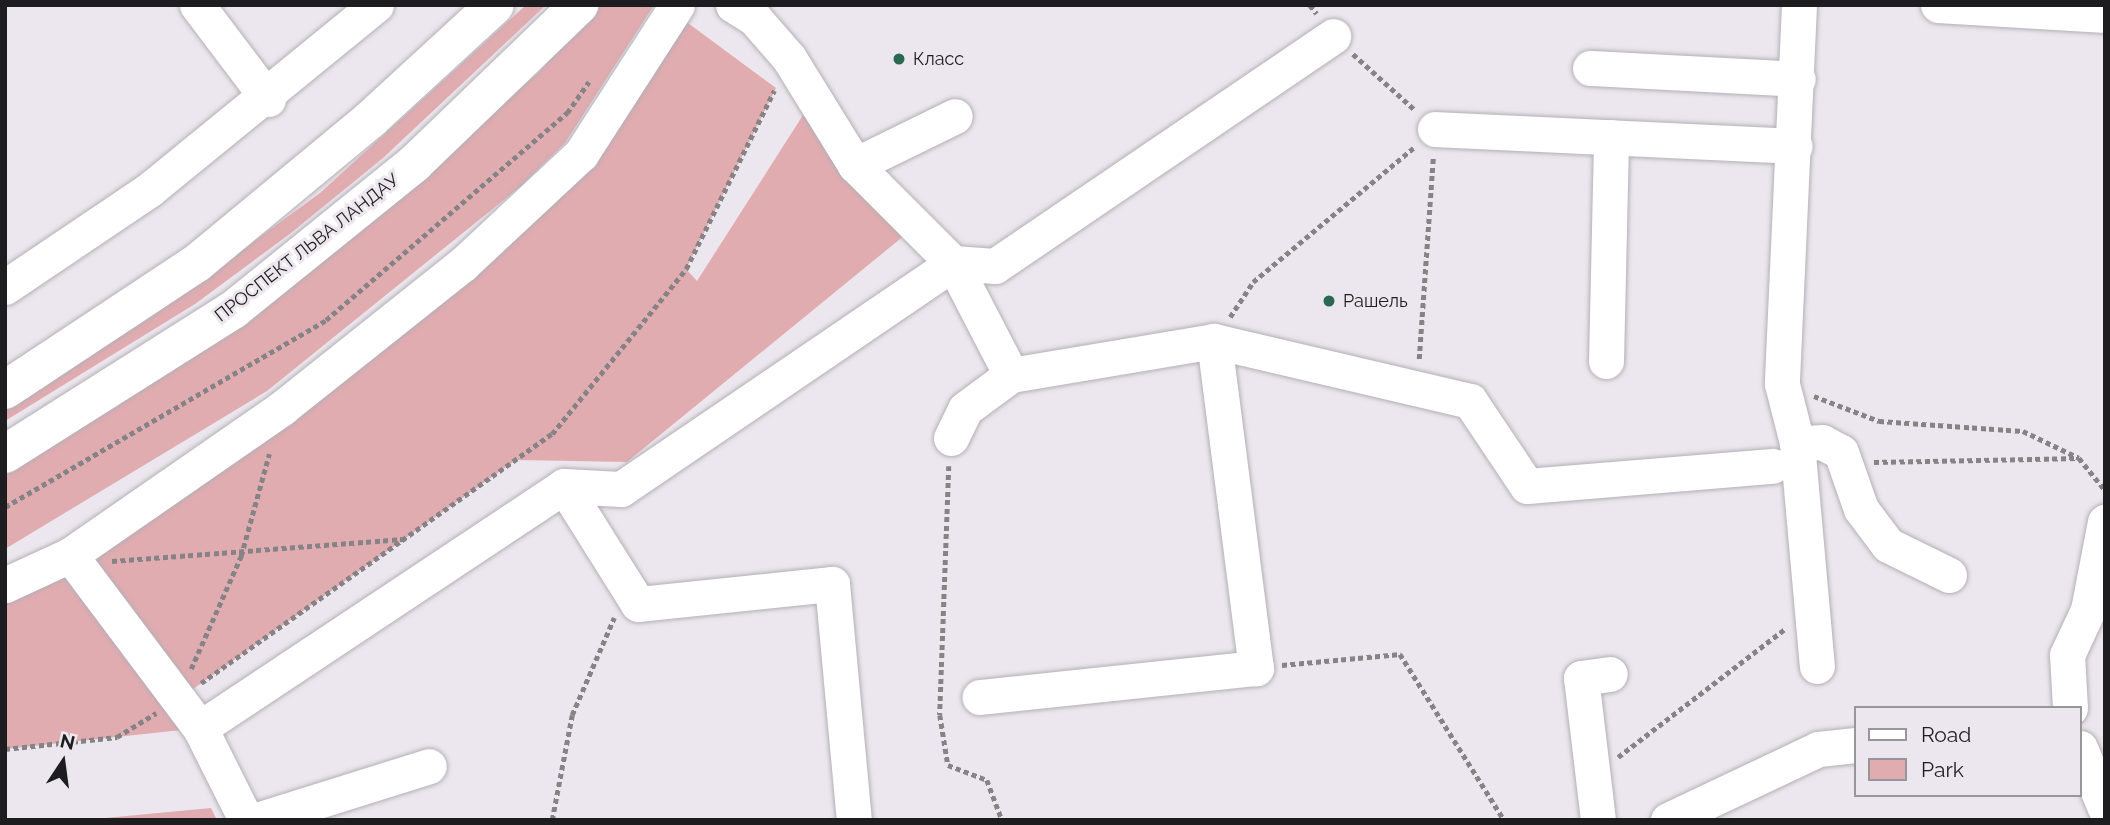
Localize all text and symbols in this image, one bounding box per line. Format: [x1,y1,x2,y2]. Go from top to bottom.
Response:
place label: Класс [913,48,964,70]
marker: Класс [891,51,907,67]
street label: ПРОСПЕКТ ЛЬВА ЛАНДАУ [210,169,404,327]
place label: Рашель [1343,290,1408,312]
marker: Рашель [1321,293,1337,309]
legend [1854,706,2082,797]
text: Road [1921,722,1971,747]
north arrow [28,727,98,797]
text: N [58,729,77,754]
text: Park [1921,757,1964,782]

